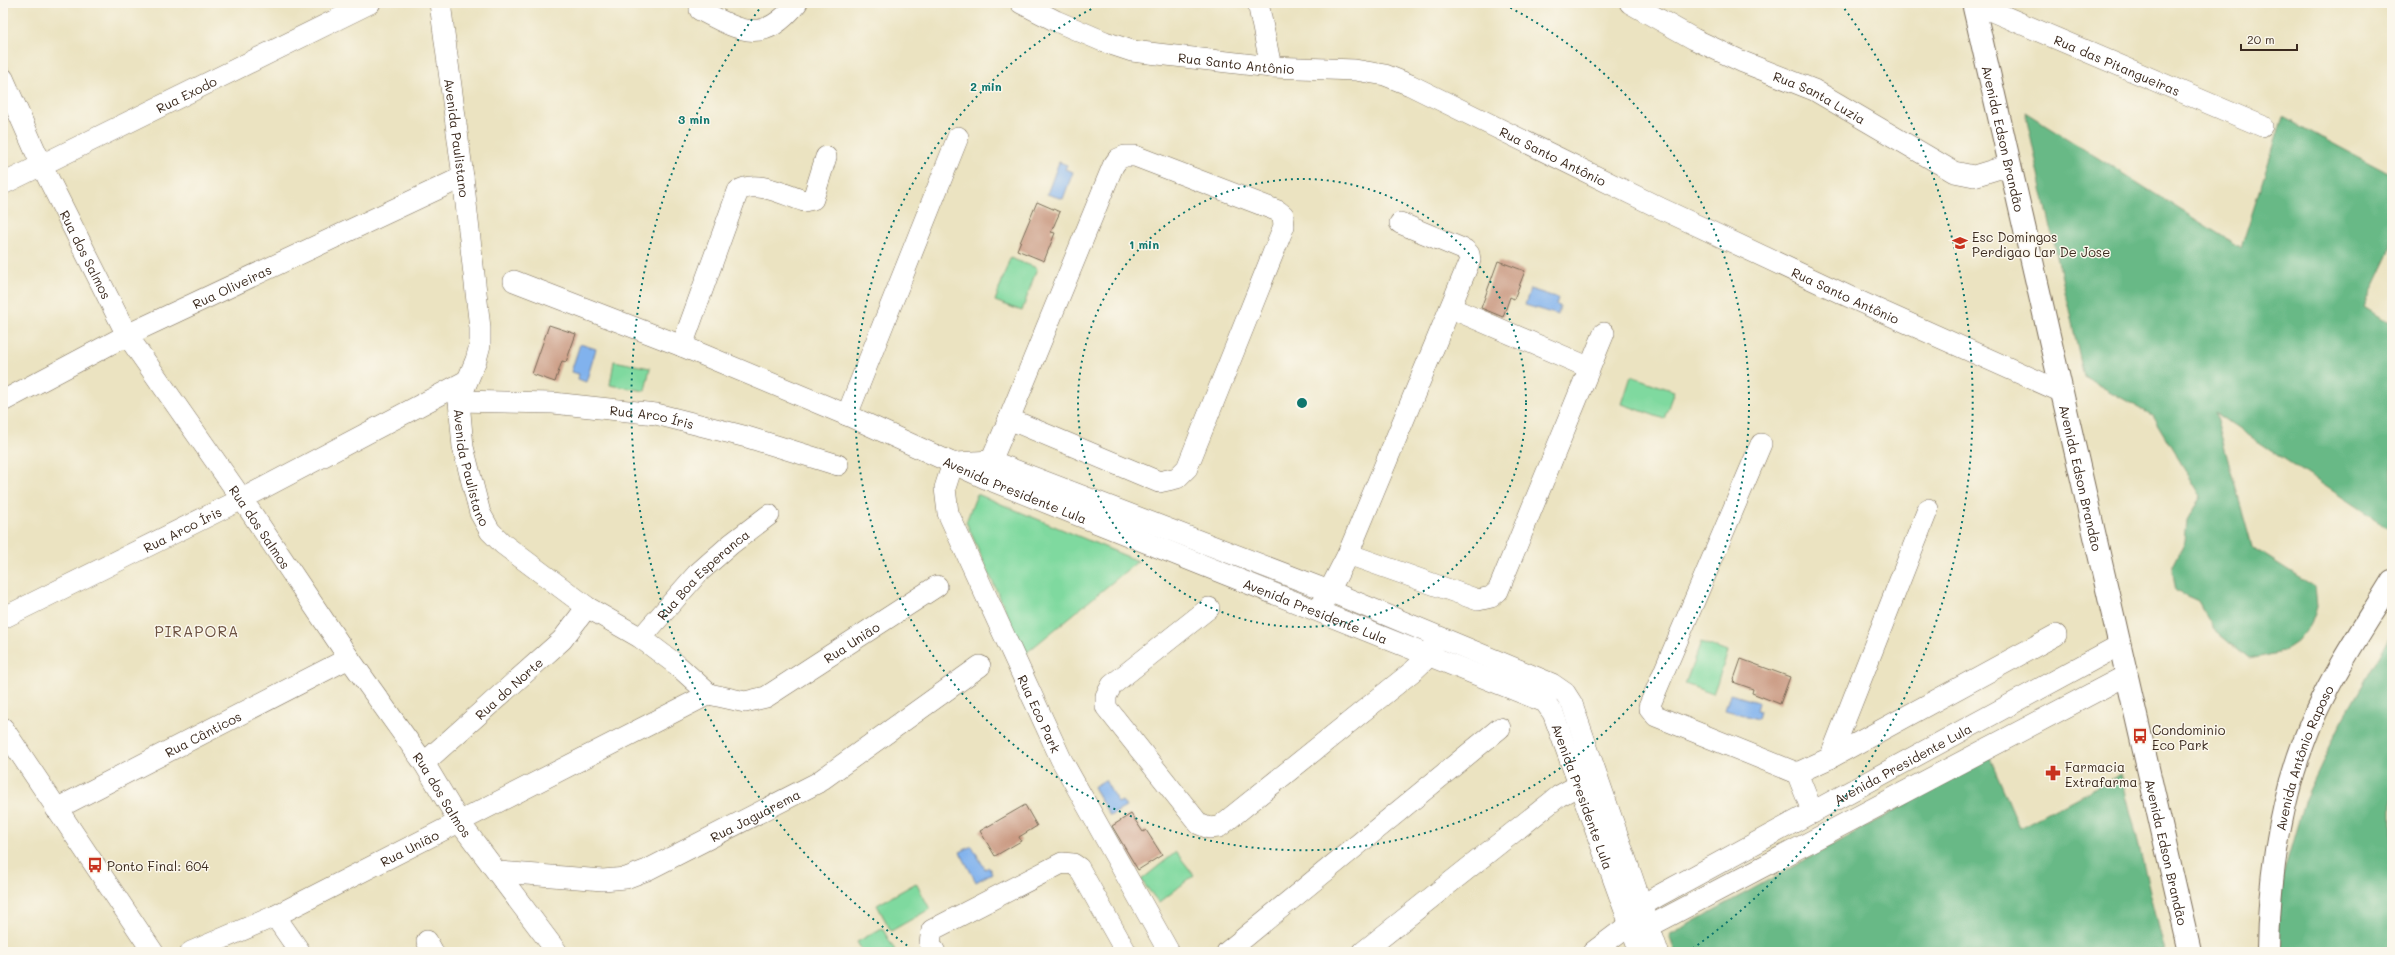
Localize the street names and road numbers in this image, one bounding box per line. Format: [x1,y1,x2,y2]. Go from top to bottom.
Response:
street label: Rua das Pitangueiras [2052,30,2183,99]
street label: Rua Santo Antônio [1177,48,1295,76]
street label: Avenida Edson Brandão [1979,64,2029,214]
street label: Rua Santa Luzia [1771,66,1869,127]
street label: Rua Exodo [153,72,219,116]
street label: Avenida Paulistano [442,77,474,199]
street label: Rua Santo Antônio [1497,122,1609,189]
street label: Rua dos Salmos [57,207,116,302]
street label: Rua Oliveiras [189,260,274,312]
street label: Rua Santo Antônio [1789,263,1902,327]
street label: Rua Arco Íris [609,401,696,432]
street label: Avenida Edson Brandão [2057,403,2107,553]
street label: Avenida Paulistano [451,408,494,529]
street label: Avenida Presidente Lula [941,452,1090,527]
street label: Rua dos Salmos [226,482,295,572]
street label: Rua Arco Íris [140,502,224,555]
street label: Rua Boa Esperanca [653,525,752,623]
street label: Avenida Presidente Lula [1241,574,1391,647]
street label: Rua União [820,617,883,666]
street label: Rua do Norte [471,653,546,723]
street label: Rua Eco Park [1015,672,1065,755]
street label: Avenida Antônio Raposo [2271,682,2337,832]
street label: Rua Cânticos [162,707,244,760]
street label: Avenida Presidente Lula [1831,719,1974,807]
street label: Avenida Presidente Lula [1549,721,1618,872]
street label: Rua dos Salmos [410,748,476,840]
street label: Avenida Edson Brandão [2142,777,2192,927]
street label: Rua Jaguarema [707,785,803,845]
street label: Rua União [377,825,441,869]

